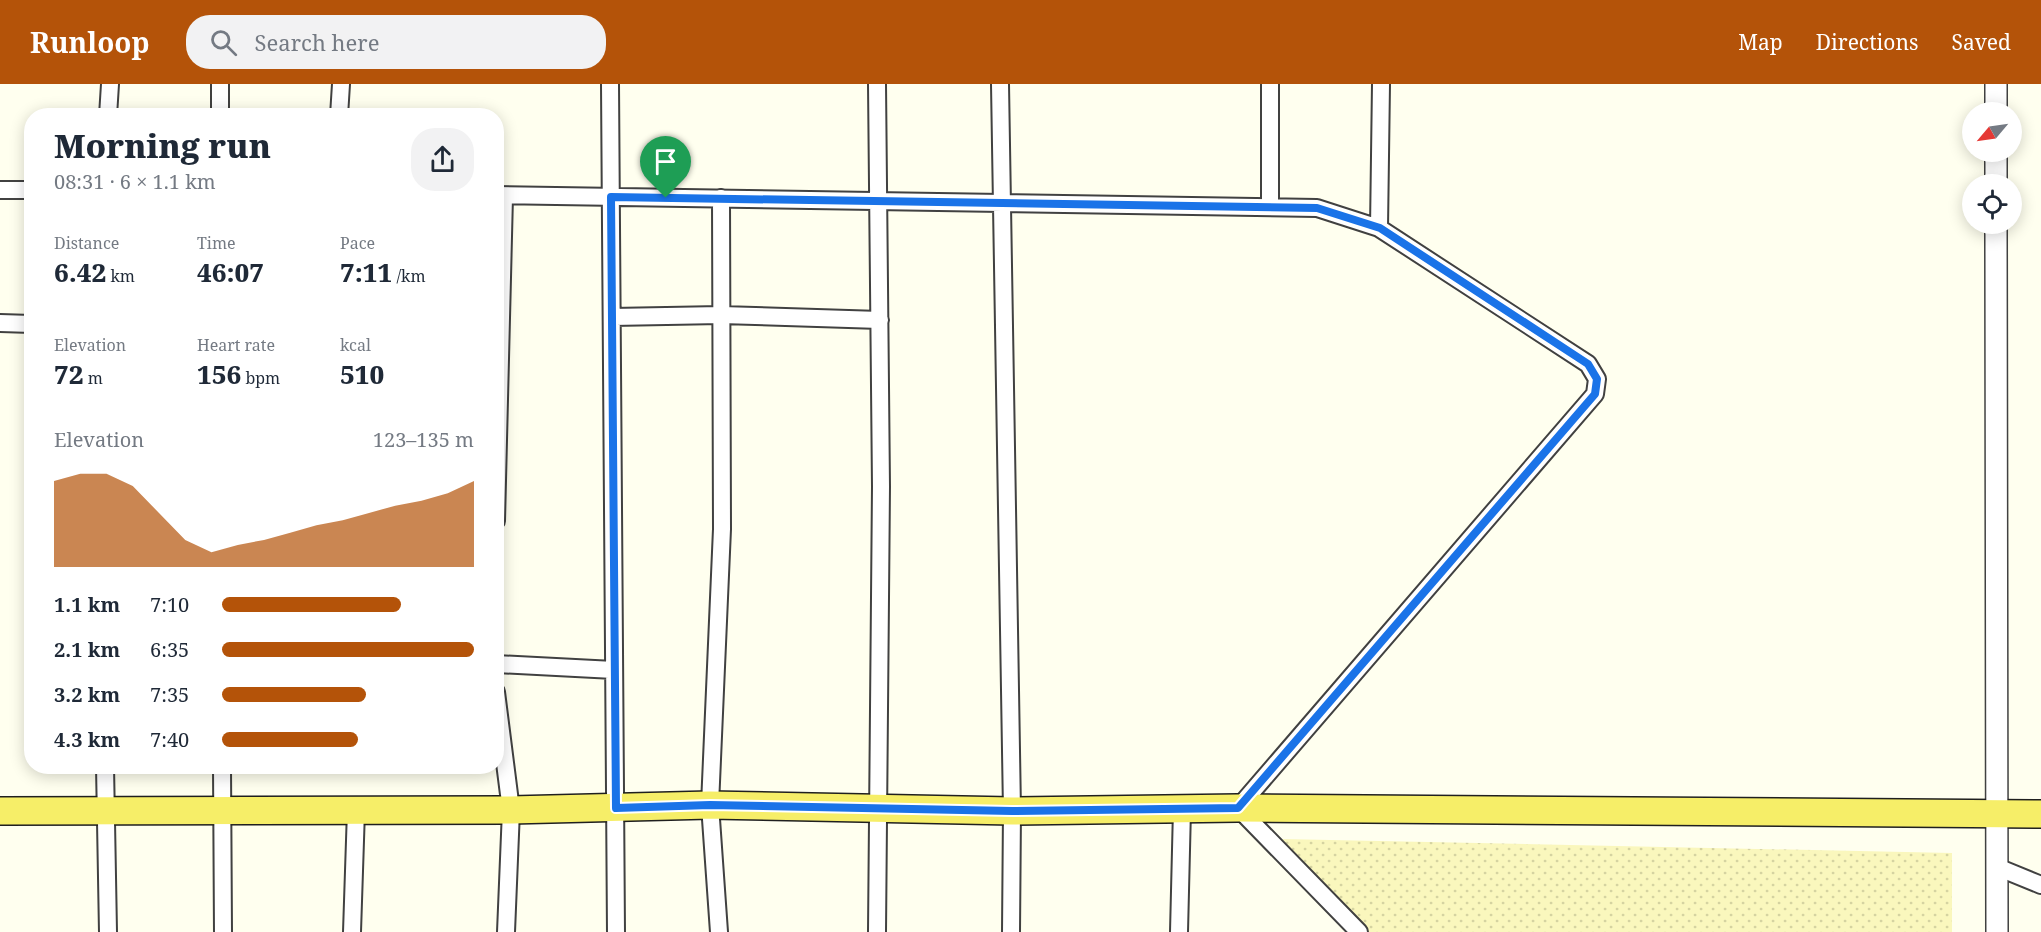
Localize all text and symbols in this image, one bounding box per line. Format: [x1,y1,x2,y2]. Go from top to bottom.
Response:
search box [186,15,606,69]
text: Runloop [30,23,150,61]
icon: search [207,26,240,59]
text: Search here [255,27,379,57]
text: Map [1738,28,1783,56]
text: Directions [1816,28,1918,56]
text: Saved [1951,28,2011,56]
north arrow [1962,102,2022,162]
map controls [1962,102,2022,234]
text: Morning run [54,123,271,168]
button: share [411,128,474,191]
pin [640,136,691,198]
icon: arrive [649,145,682,178]
text: 08:31 · 6 × 1.1 km [54,168,216,195]
button: locate [1962,174,2022,234]
text: Distance [54,232,119,254]
text: Time [197,232,236,254]
text: Pace [340,232,375,254]
text: 6.42 [54,254,106,290]
text: 46:07 [197,254,264,290]
text: 7:11 [340,254,392,290]
text: km [106,265,135,287]
text: /km [392,265,426,287]
text: Elevation [54,334,126,356]
text: Heart rate [197,334,275,356]
text: kcal [340,334,371,356]
text: 72 [54,356,83,392]
text: 156 [197,356,241,392]
text: 510 [340,356,384,392]
text: m [83,367,103,389]
text: bpm [241,367,280,389]
text: Elevation [54,426,144,453]
text: 123–135 m [373,426,474,453]
text: 1.1 km [54,591,120,618]
text: 7:10 [150,591,189,618]
text: 2.1 km [54,636,120,663]
text: 6:35 [150,636,189,663]
text: 3.2 km [54,681,120,708]
text: 7:35 [150,681,189,708]
text: 4.3 km [54,726,120,753]
text: 7:40 [150,726,189,753]

